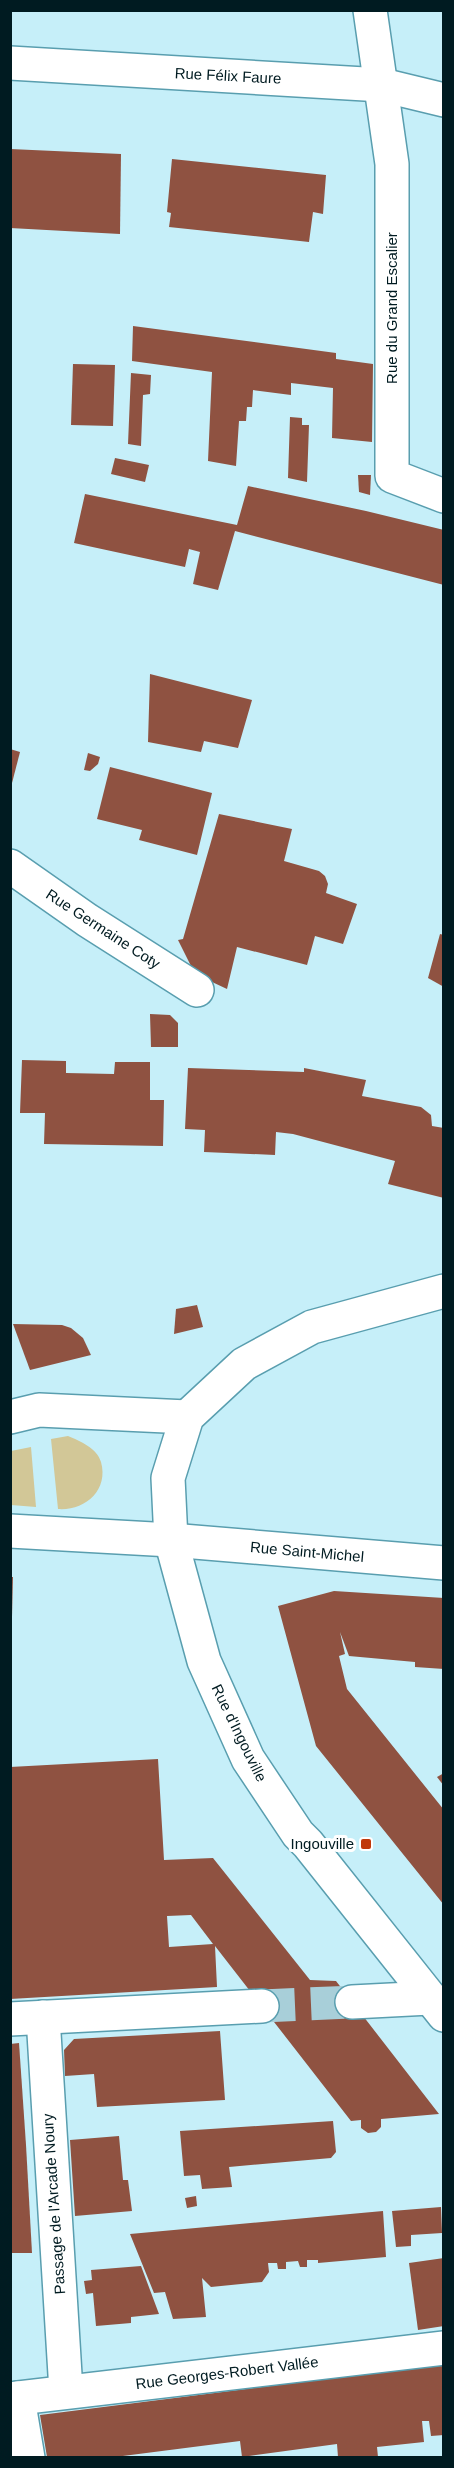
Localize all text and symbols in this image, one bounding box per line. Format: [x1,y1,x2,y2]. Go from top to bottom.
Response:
street label: Rue Félix Faure [174,64,282,87]
street label: Rue du Grand Escalier [383,232,400,384]
street label: Rue Germaine Coty [43,885,164,972]
street label: Rue Saint-Michel [249,1538,365,1565]
street label: Rue d'Ingouville [209,1681,270,1784]
place label: Ingouville [291,1835,354,1852]
marker: Ingouville [359,1837,373,1851]
street label: Passage de l'Arcade Noury [39,2113,68,2295]
street label: Rue Georges-Robert Vallée [135,2353,319,2392]

